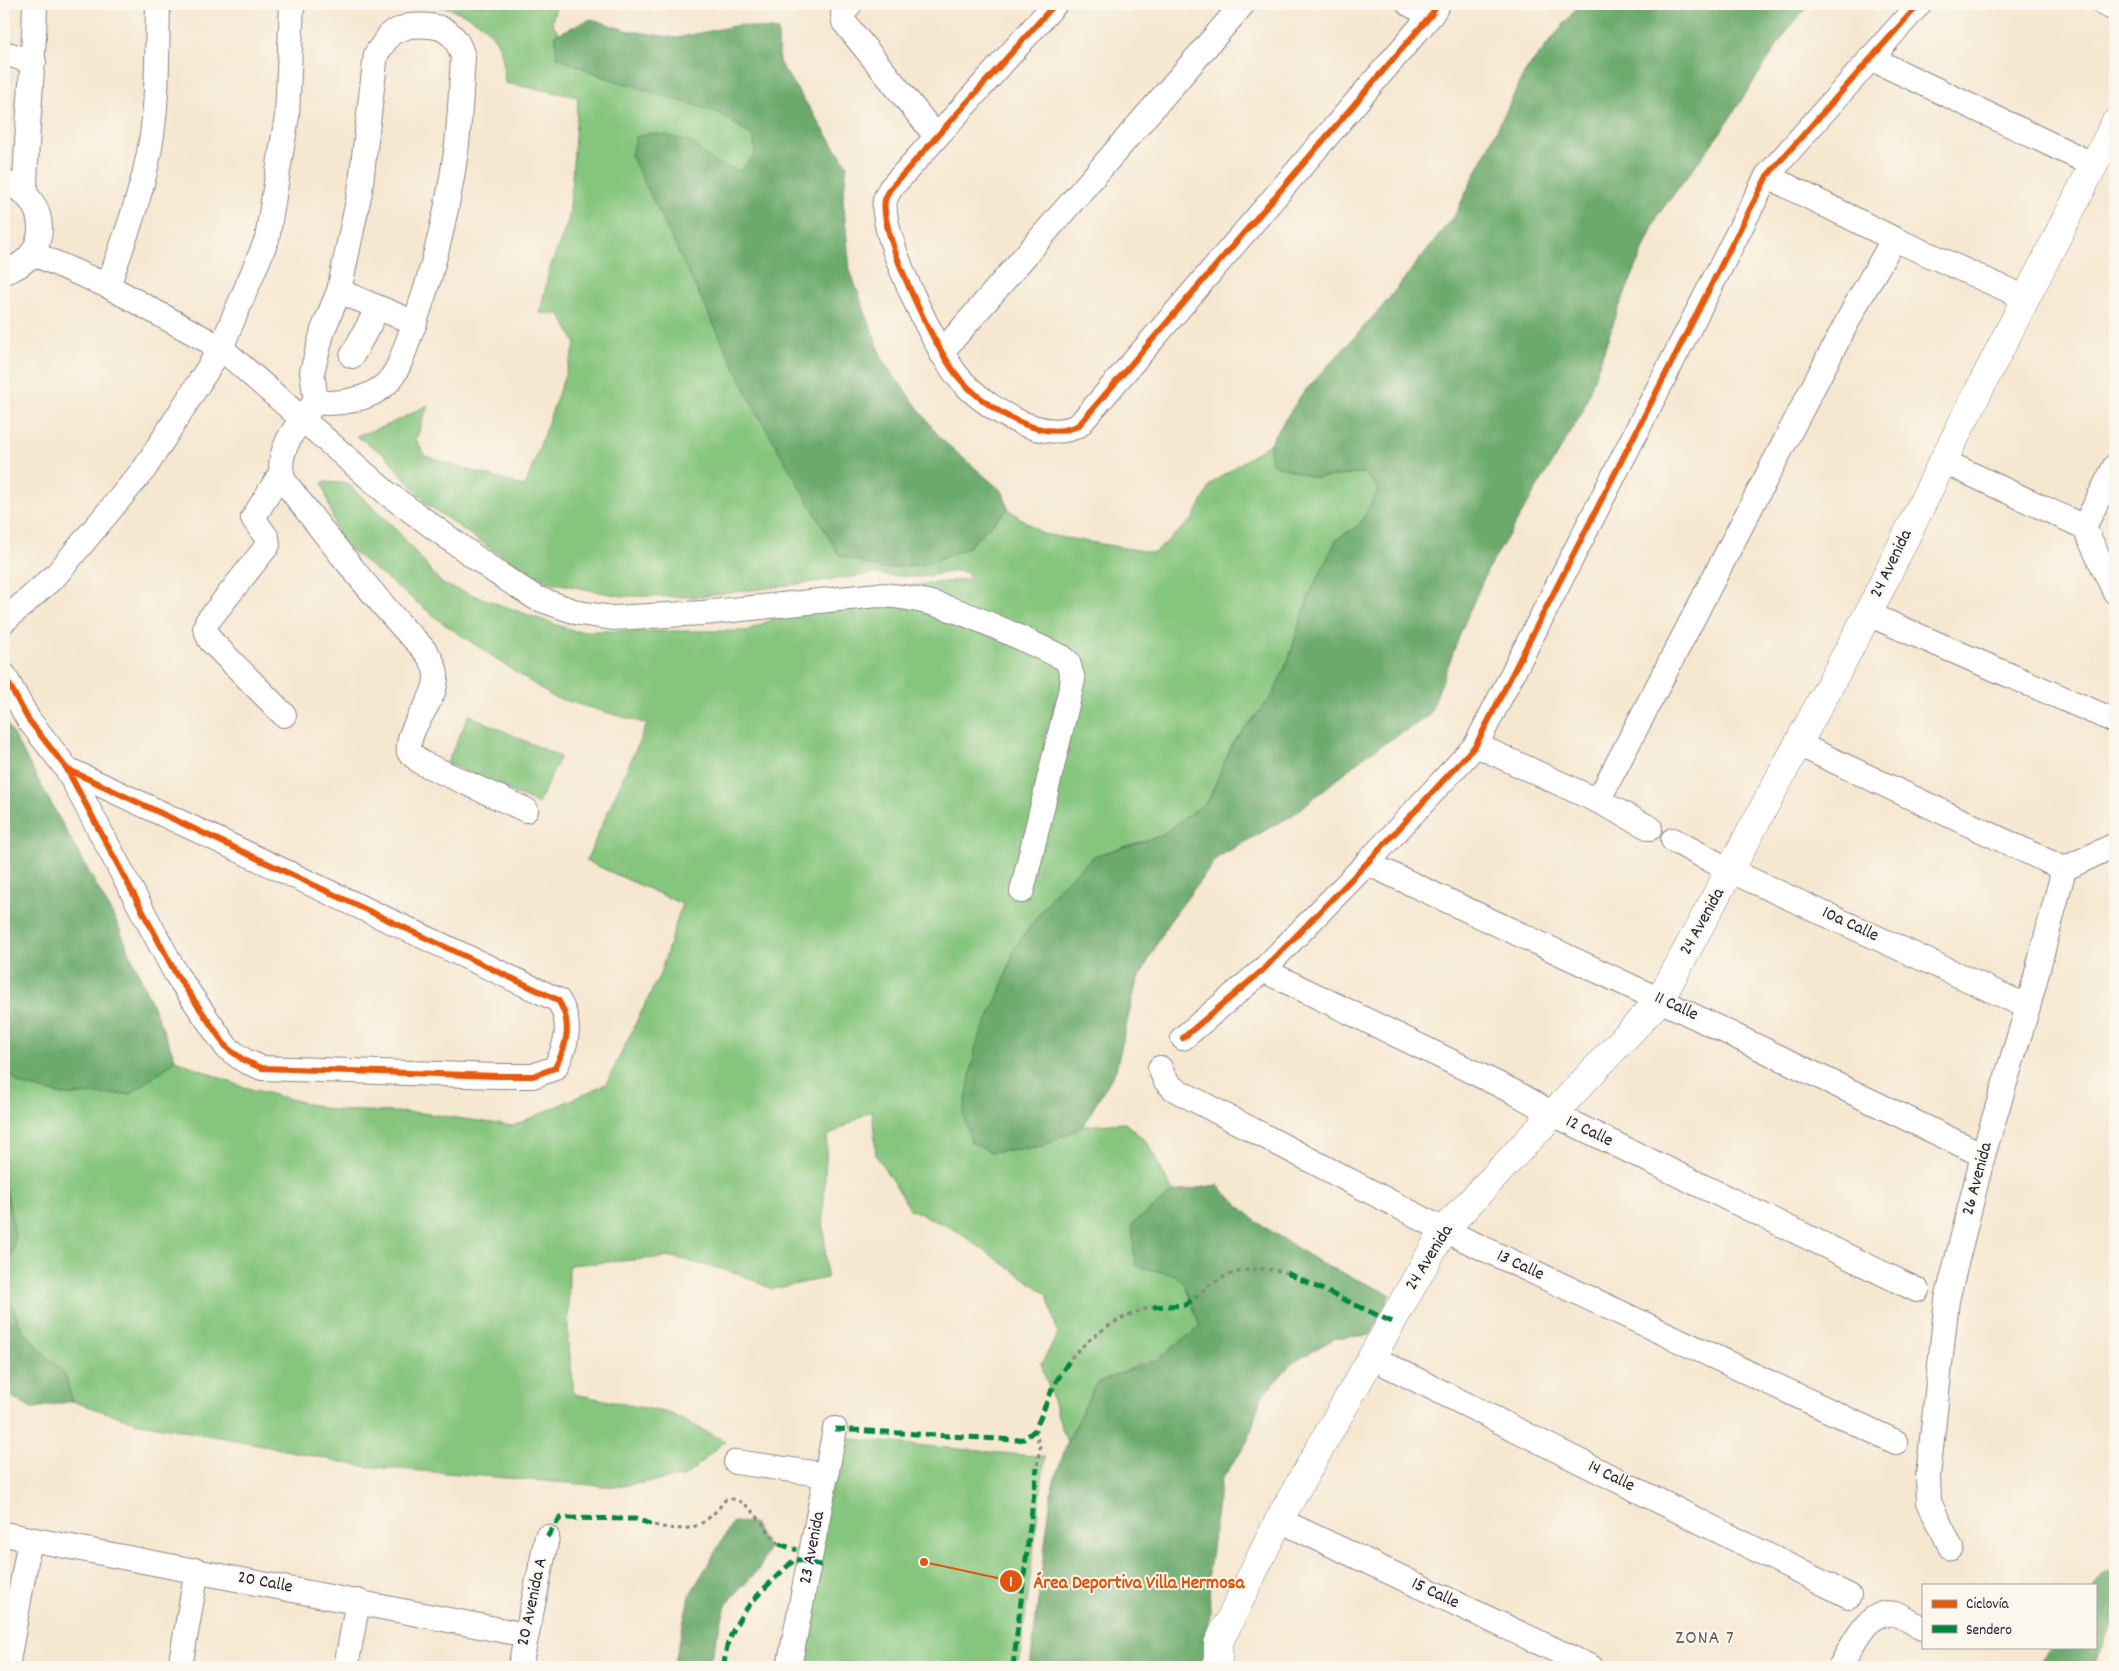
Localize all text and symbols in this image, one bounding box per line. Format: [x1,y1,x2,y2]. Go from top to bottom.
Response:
street label: 24 Avenida [1865,525,1920,602]
street label: 24 Avenida [1674,883,1732,960]
street label: 10a Calle [1817,901,1883,949]
street label: 11 Calle [1650,986,1702,1028]
street label: 12 Calle [1561,1110,1617,1154]
street label: 26 Avenida [1956,1139,2000,1218]
street label: 24 Avenida [1400,1220,1460,1296]
street label: 13 Calle [1492,1244,1548,1288]
street label: 14 Calle [1583,1455,1639,1499]
street label: 23 Avenida [794,1509,832,1587]
street label: 20 Avenida A [511,1555,555,1648]
callout: Área Deportiva Villa Hermosa [999,1564,1255,1598]
street label: 20 Calle [235,1565,295,1601]
text: Área Deportiva Villa Hermosa [1033,1571,1246,1598]
text: 1 [1009,1572,1013,1594]
street label: 15 Calle [1407,1572,1463,1616]
legend [1922,1584,2096,1648]
text: Ciclovía [1966,1594,2009,1616]
text: Sendero [1966,1620,2012,1642]
district label: ZONA 7 [1675,1625,1735,1653]

